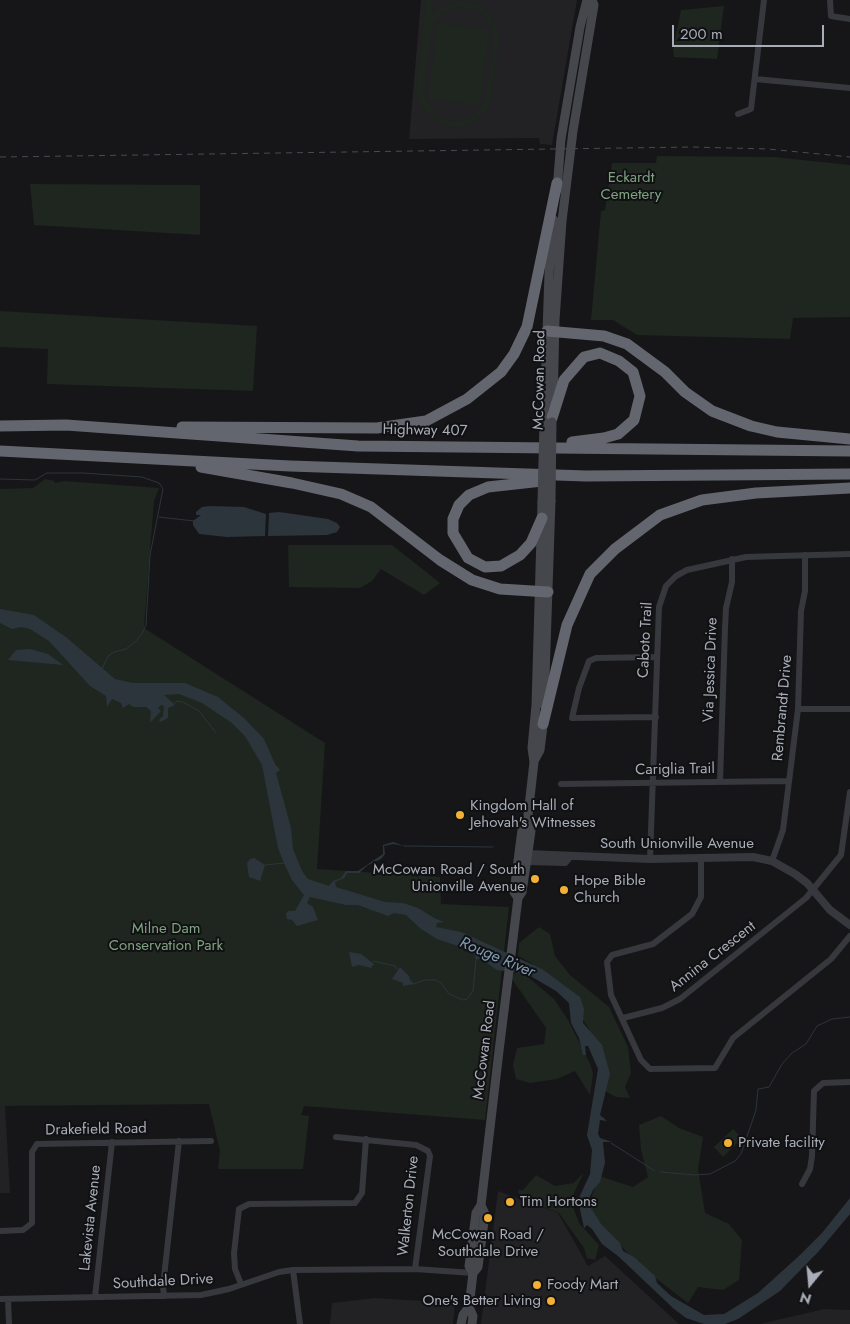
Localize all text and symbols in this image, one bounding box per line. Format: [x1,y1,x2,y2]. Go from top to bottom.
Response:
scale bar [675,15,828,47]
text: 200 m [680,23,723,45]
park label: Eckardt Cemetery [601,169,661,204]
street label: McCowan Road [530,330,550,430]
street label: Highway 407 [382,421,468,441]
street label: Caboto Trail [635,602,657,678]
street label: Via Jessica Drive [700,617,722,723]
street label: Rembrandt Drive [769,654,797,762]
street label: Cariglia Trail [635,760,715,780]
place label: Kingdom Hall of Jehovah's Witnesses [470,797,596,832]
marker: Kingdom Hall of Jehovah's Witnesses [454,809,466,821]
street label: South Unionville Avenue [600,835,754,853]
place label: McCowan Road / South Unionville Avenue [373,861,525,896]
place label: Hope Bible Church [574,872,646,907]
marker: McCowan Road / South Unionville Avenue [529,873,541,885]
marker: Hope Bible Church [558,884,570,896]
street label: Annina Crescent [666,918,760,996]
park label: Milne Dam Conservation Park [109,920,223,955]
water label: Rouge River [457,934,537,982]
street label: McCowan Road [470,999,500,1101]
street label: Drakefield Road [45,1120,147,1140]
place label: Private facility [738,1134,825,1152]
marker: Private facility [722,1137,734,1149]
street label: Walkerton Drive [395,1155,423,1257]
street label: Lakevista Avenue [76,1164,106,1272]
place label: Tim Hortons [520,1193,597,1211]
marker: Tim Hortons [504,1196,516,1208]
marker: McCowan Road / Southdale Drive [482,1212,494,1224]
place label: McCowan Road / Southdale Drive [432,1226,544,1261]
north arrow [785,1259,835,1309]
street label: Southdale Drive [112,1270,214,1294]
place label: Foody Mart [547,1276,618,1294]
marker: Foody Mart [531,1279,543,1291]
text: N [797,1287,814,1310]
place label: One's Better Living [422,1292,541,1310]
marker: One's Better Living [545,1295,557,1307]

